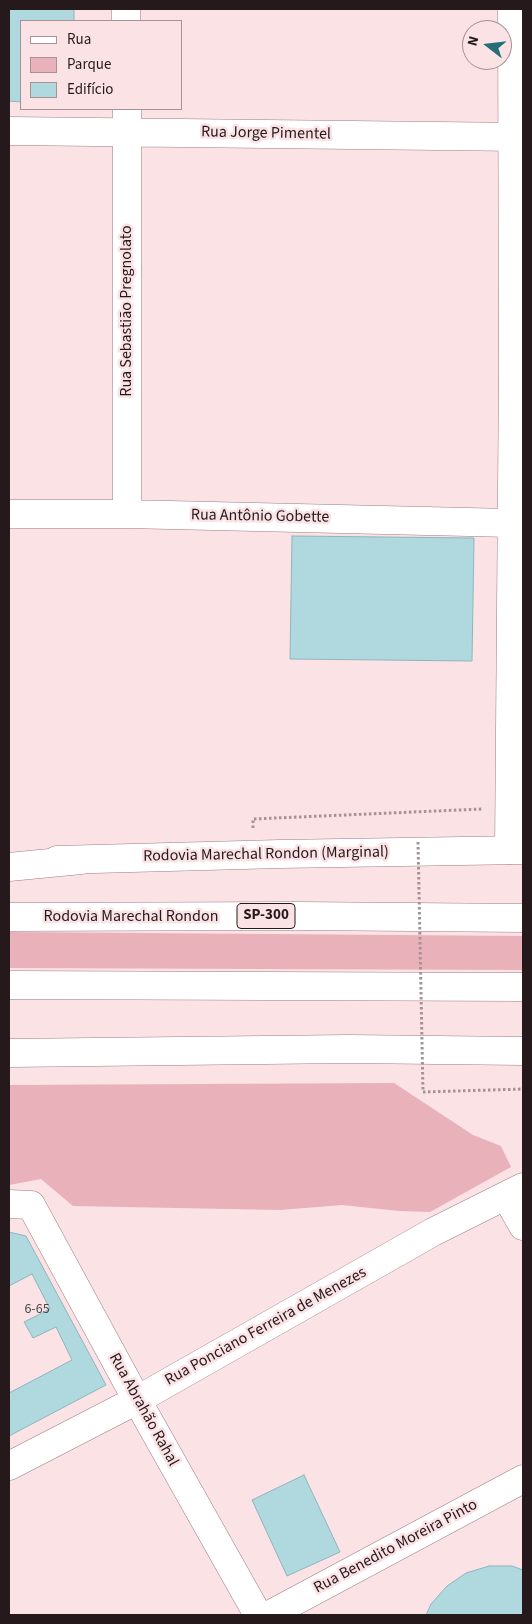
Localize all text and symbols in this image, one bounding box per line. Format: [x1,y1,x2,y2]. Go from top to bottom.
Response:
legend [20,20,182,110]
north arrow [462,20,512,70]
text: Rua [67,29,91,50]
text: N [463,34,484,48]
text: Parque [67,54,111,75]
text: Edifício [67,79,114,100]
street label: Rua Jorge Pimentel [201,123,331,145]
street label: Rua Sebastião Pregnolato [117,225,137,397]
street label: Rua Antônio Gobette [191,506,329,528]
street label: Rodovia Marechal Rondon (Marginal) [143,843,389,867]
road number: SP-300 [237,904,295,928]
street label: Rodovia Marechal Rondon [44,907,218,927]
street label: Rua Ponciano Ferreira de Menezes [162,1263,370,1391]
house number: 6-65 [24,1302,50,1318]
street label: Rua Abrahão Rahal [104,1350,182,1470]
street label: Rua Benedito Moreira Pinto [311,1496,481,1598]

